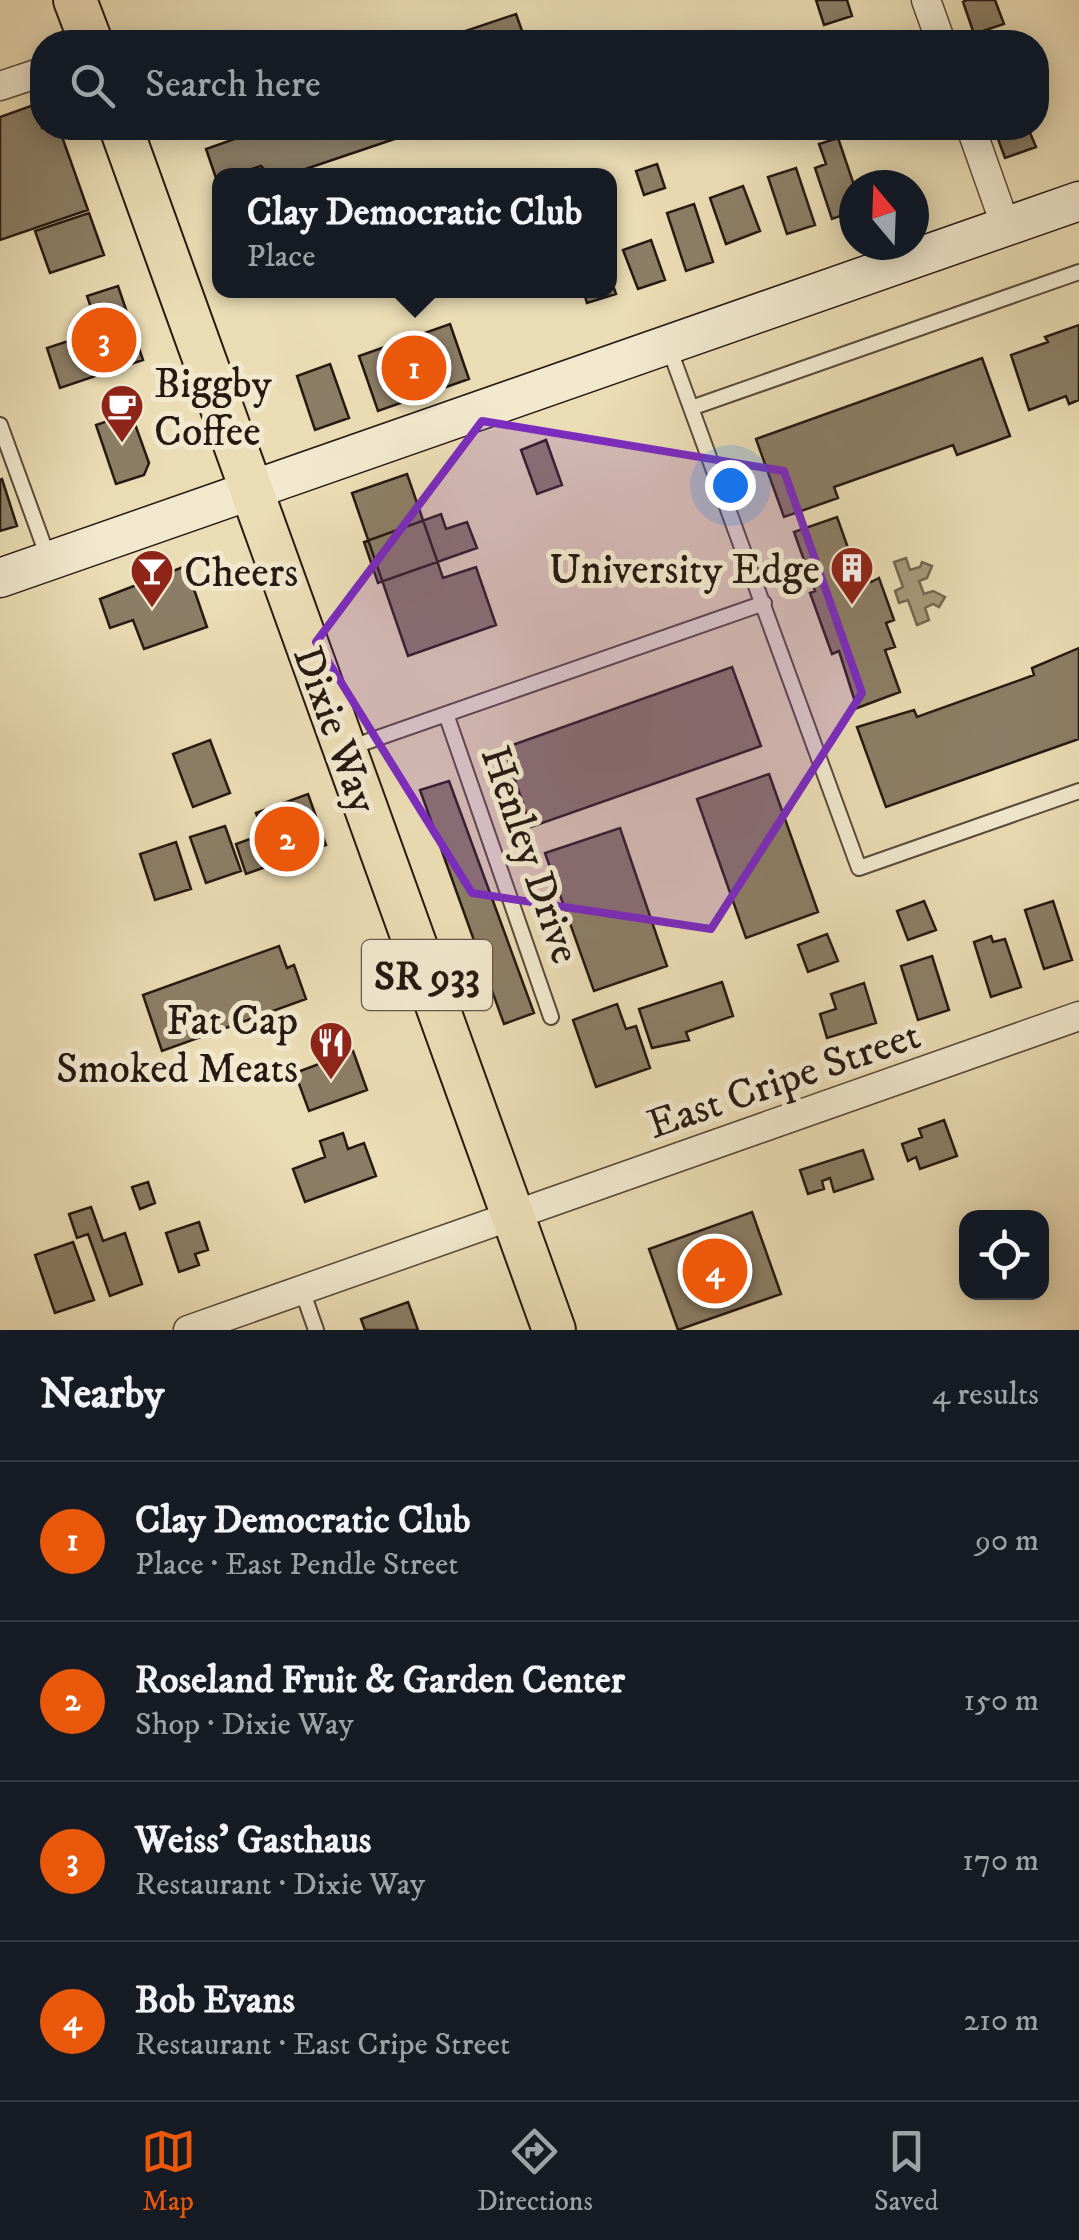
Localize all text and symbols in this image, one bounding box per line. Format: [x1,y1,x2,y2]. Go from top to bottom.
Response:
search box [30,30,1049,140]
icon: search [65,58,120,113]
text: Search here [145,61,321,109]
popup [212,168,617,298]
north arrow [839,170,929,260]
text: Clay Democratic Club [247,189,582,237]
text: Place [247,237,315,277]
pin: 3 [72,302,136,378]
pin: 1 [382,330,446,406]
place label: Biggby Coffee [154,359,273,459]
cafe icon: Biggby Coffee [99,383,145,444]
your location [705,460,756,511]
place label: University Edge [549,545,820,597]
building icon: University Edge [829,545,875,606]
bar icon: Cheers [129,548,175,609]
place label: Cheers [184,548,298,600]
street label: Dixie Way [280,640,389,821]
street label: Henley Drive [468,740,591,970]
pin: 2 [254,802,320,876]
road number: SR 933 [362,940,492,1010]
place label: Fat Cap Smoked Meats [56,996,298,1096]
street label: East Cripe Street [641,1010,927,1152]
restaurant icon: Fat Cap Smoked Meats [308,1020,354,1081]
map controls [959,1210,1049,1300]
button: locate [959,1210,1049,1300]
pin: 4 [682,1234,748,1308]
text: Nearby [40,1369,164,1421]
text: 4 results [932,1375,1039,1415]
text: Clay Democratic Club [135,1497,471,1545]
text: 1 [67,1521,78,1561]
text: 90 m [975,1521,1039,1561]
text: Place · East Pendle Street [135,1545,458,1585]
text: Roseland Fruit & Garden Center [135,1657,625,1705]
text: 2 [65,1681,80,1721]
text: 150 m [963,1681,1039,1721]
text: Shop · Dixie Way [135,1705,354,1745]
text: Weiss' Gasthaus [135,1817,371,1865]
text: 3 [67,1841,78,1881]
text: 170 m [962,1841,1039,1881]
text: Restaurant · Dixie Way [135,1865,425,1905]
text: Bob Evans [135,1977,295,2025]
text: 4 [63,2001,82,2041]
text: 210 m [964,2001,1039,2041]
text: Restaurant · East Cripe Street [135,2025,510,2065]
tab: Map [141,2124,196,2219]
tab: Directions [477,2124,593,2219]
tab: Saved [874,2124,938,2219]

